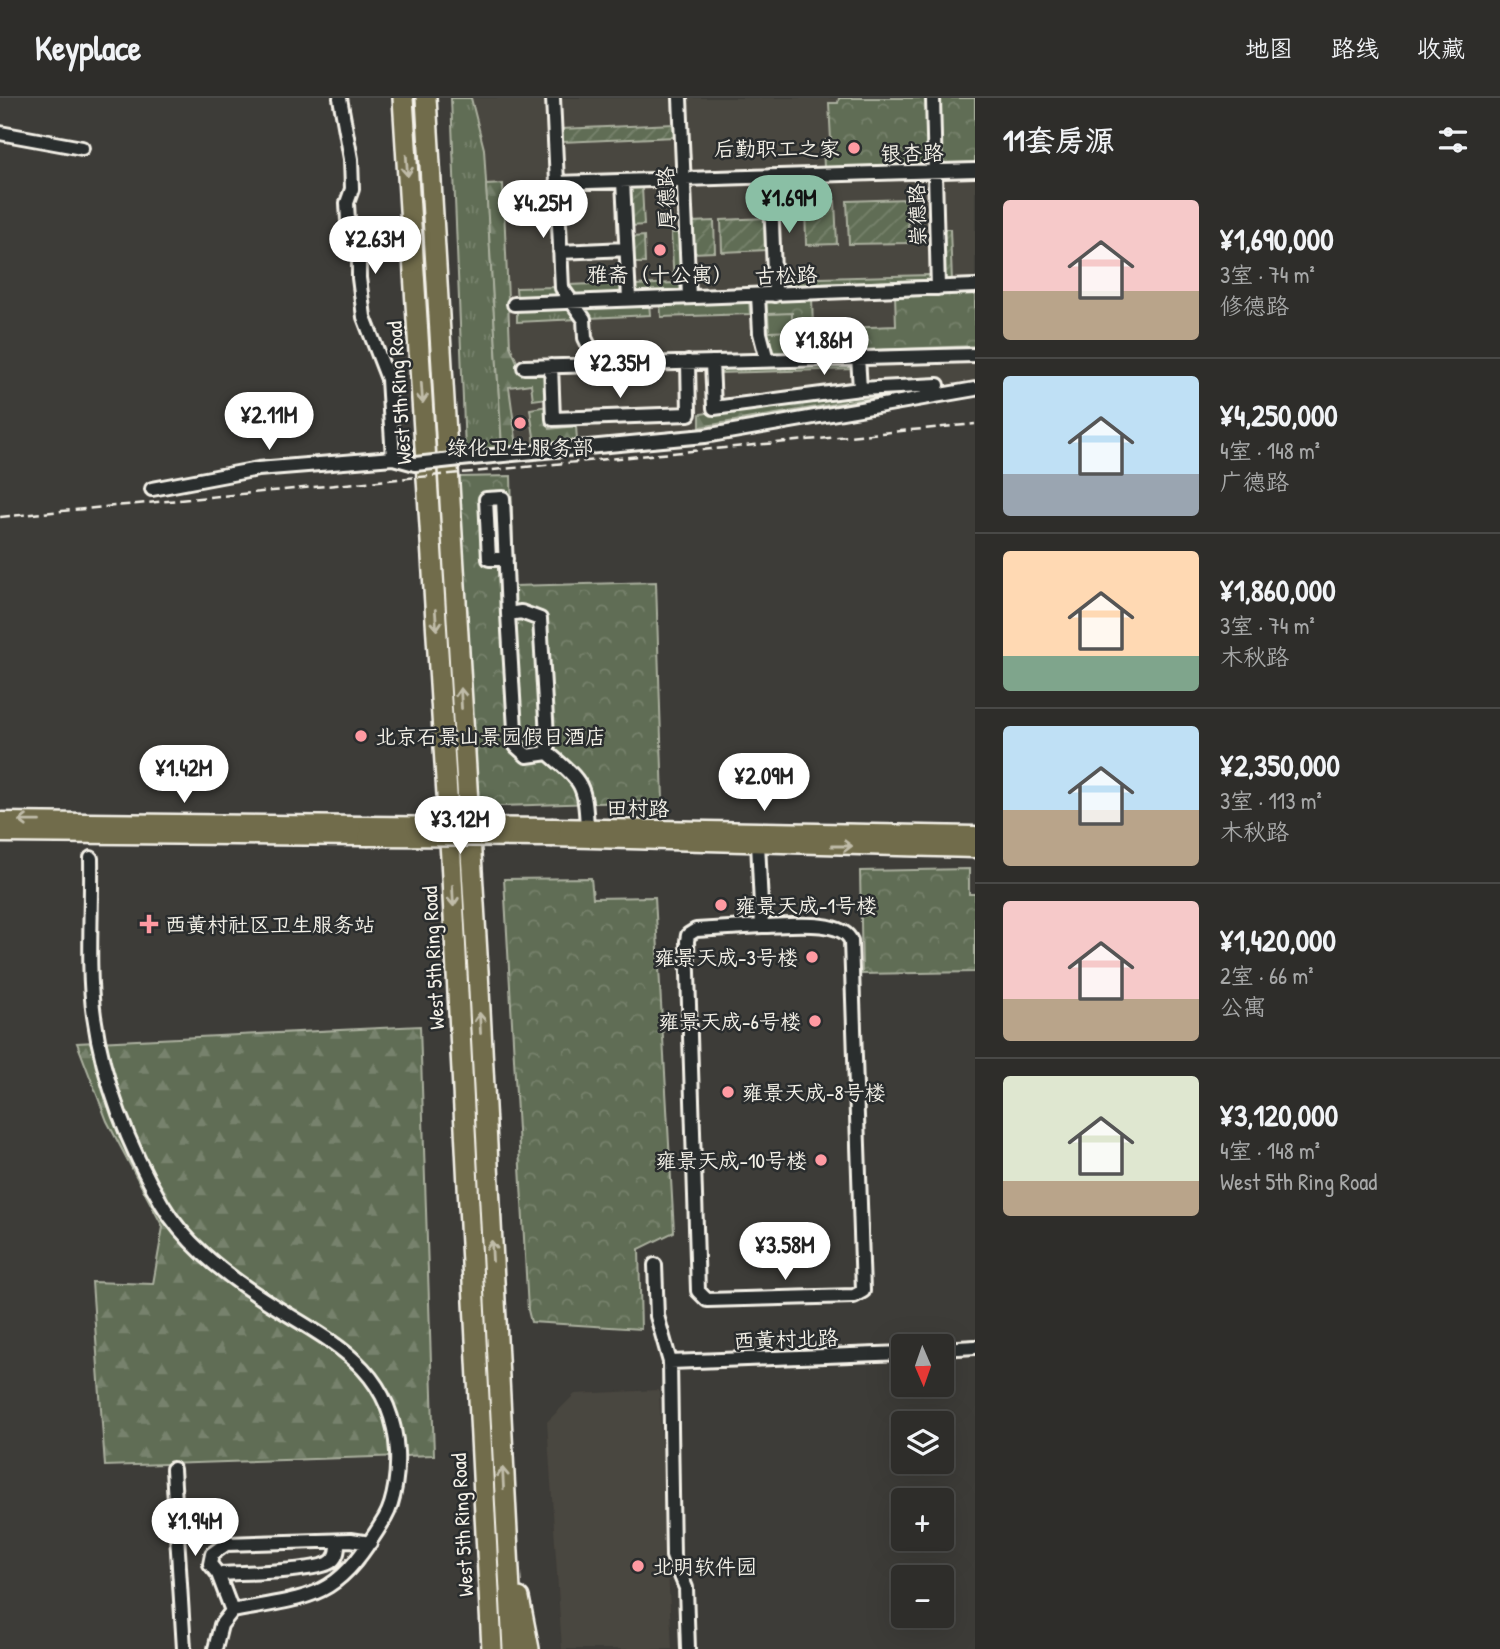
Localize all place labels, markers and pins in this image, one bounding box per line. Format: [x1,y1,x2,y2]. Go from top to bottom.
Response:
place label: 后勤职工之家 [714,134,840,163]
marker: 后勤职工之家 [846,140,862,156]
pin: ¥1.69M [732,176,846,235]
pin: ¥4.25M [486,180,600,240]
pin: ¥2.63M [318,216,432,276]
marker: 雅斋（十公寓） [652,242,668,258]
place label: 雅斋（十公寓） [587,260,734,289]
pin: ¥1.86M [767,317,881,377]
pin: ¥2.35M [563,341,677,400]
pin: ¥2.11M [212,392,326,452]
marker: 绿化卫生服务部 [512,415,528,431]
place label: 绿化卫生服务部 [447,433,594,462]
place label: 北京石景山景园假日酒店 [375,722,606,751]
marker: 北京石景山景园假日酒店 [353,728,369,744]
pin: ¥1.42M [127,746,241,805]
pin: ¥2.09M [707,754,821,813]
pin: ¥3.12M [403,796,517,856]
place label: 雍景天成-1号楼 [735,891,877,920]
marker: 雍景天成-1号楼 [713,897,729,913]
place label: 西黄村社区卫生服务站 [165,910,375,939]
marker: 西黄村社区卫生服务站 [139,914,159,934]
place label: 雍景天成-3号楼 [654,943,798,972]
marker: 雍景天成-3号楼 [804,949,820,965]
place label: 雍景天成-6号楼 [658,1007,801,1036]
marker: 雍景天成-6号楼 [807,1013,823,1029]
place label: 雍景天成-8号楼 [742,1078,886,1107]
marker: 雍景天成-8号楼 [720,1084,736,1100]
place label: 雍景天成-10号楼 [655,1146,807,1175]
marker: 雍景天成-10号楼 [813,1152,829,1168]
pin: ¥3.58M [728,1222,842,1282]
pin: ¥1.94M [138,1498,252,1558]
place label: 北明软件园 [652,1552,757,1581]
marker: 北明软件园 [630,1558,646,1574]

